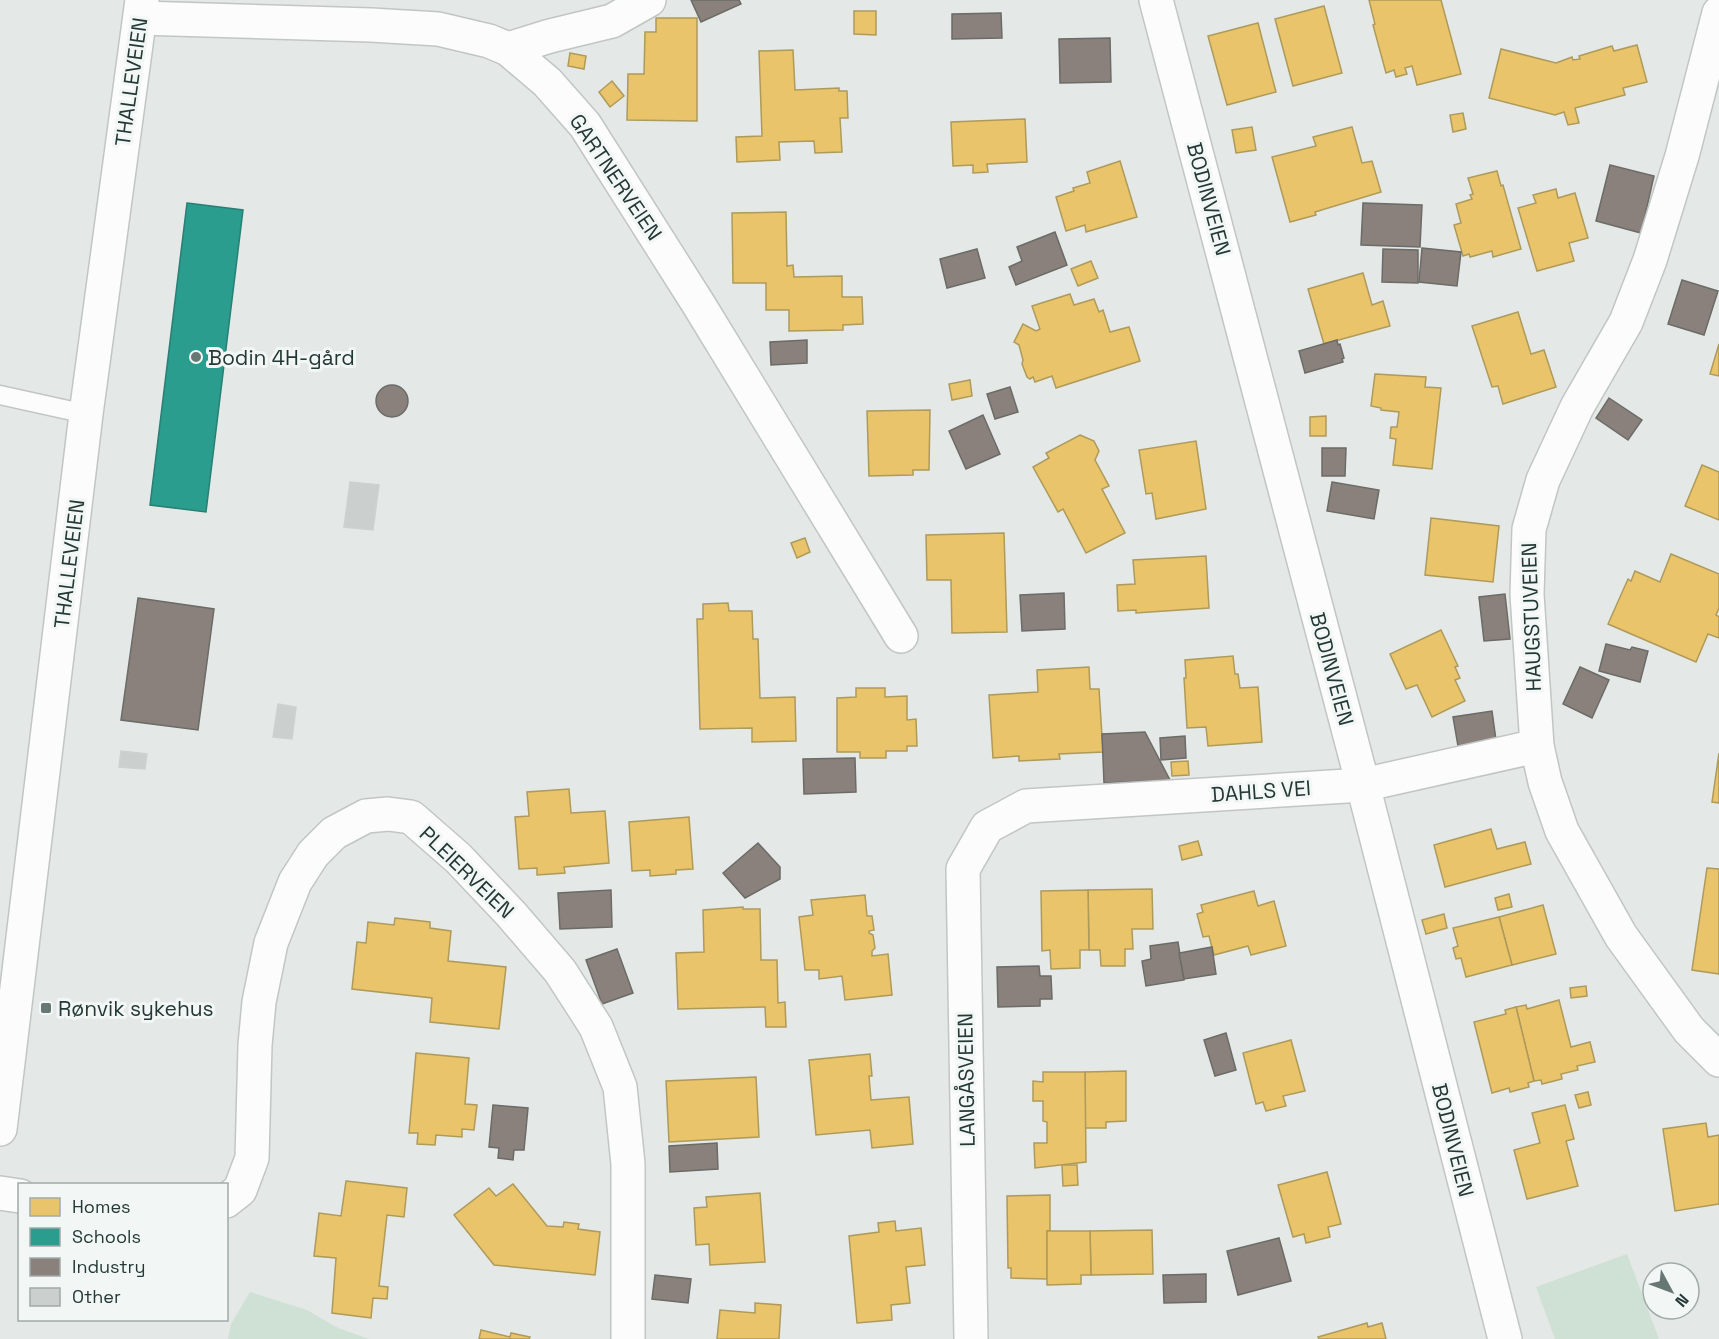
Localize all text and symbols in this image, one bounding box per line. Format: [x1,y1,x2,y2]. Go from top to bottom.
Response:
street label: THALLEVEIEN [109,16,153,148]
street label: GARTNERVEIEN [564,109,668,245]
street label: BODINVEIEN [1181,139,1237,259]
place label: Bodin 4H-gård [208,344,355,371]
marker: Bodin 4H-gård [189,350,203,364]
street label: THALLEVEIEN [48,498,90,630]
street label: HAUGSTUVEIEN [1515,542,1547,692]
street label: BODINVEIEN [1304,609,1360,729]
street label: DAHLS VEI [1210,774,1312,808]
street label: PLEIERVEIEN [414,820,520,924]
place label: Rønvik sykehus [58,995,214,1022]
marker: Rønvik sykehus [39,1001,53,1015]
street label: LANGÅSVEIEN [951,1013,981,1147]
street label: BODINVEIEN [1426,1080,1480,1200]
legend [18,1183,228,1321]
text: Homes [72,1195,131,1218]
text: Schools [72,1225,141,1248]
text: Industry [72,1255,145,1278]
north arrow [1641,1261,1701,1321]
text: Other [72,1285,121,1308]
text: N [1670,1290,1693,1311]

